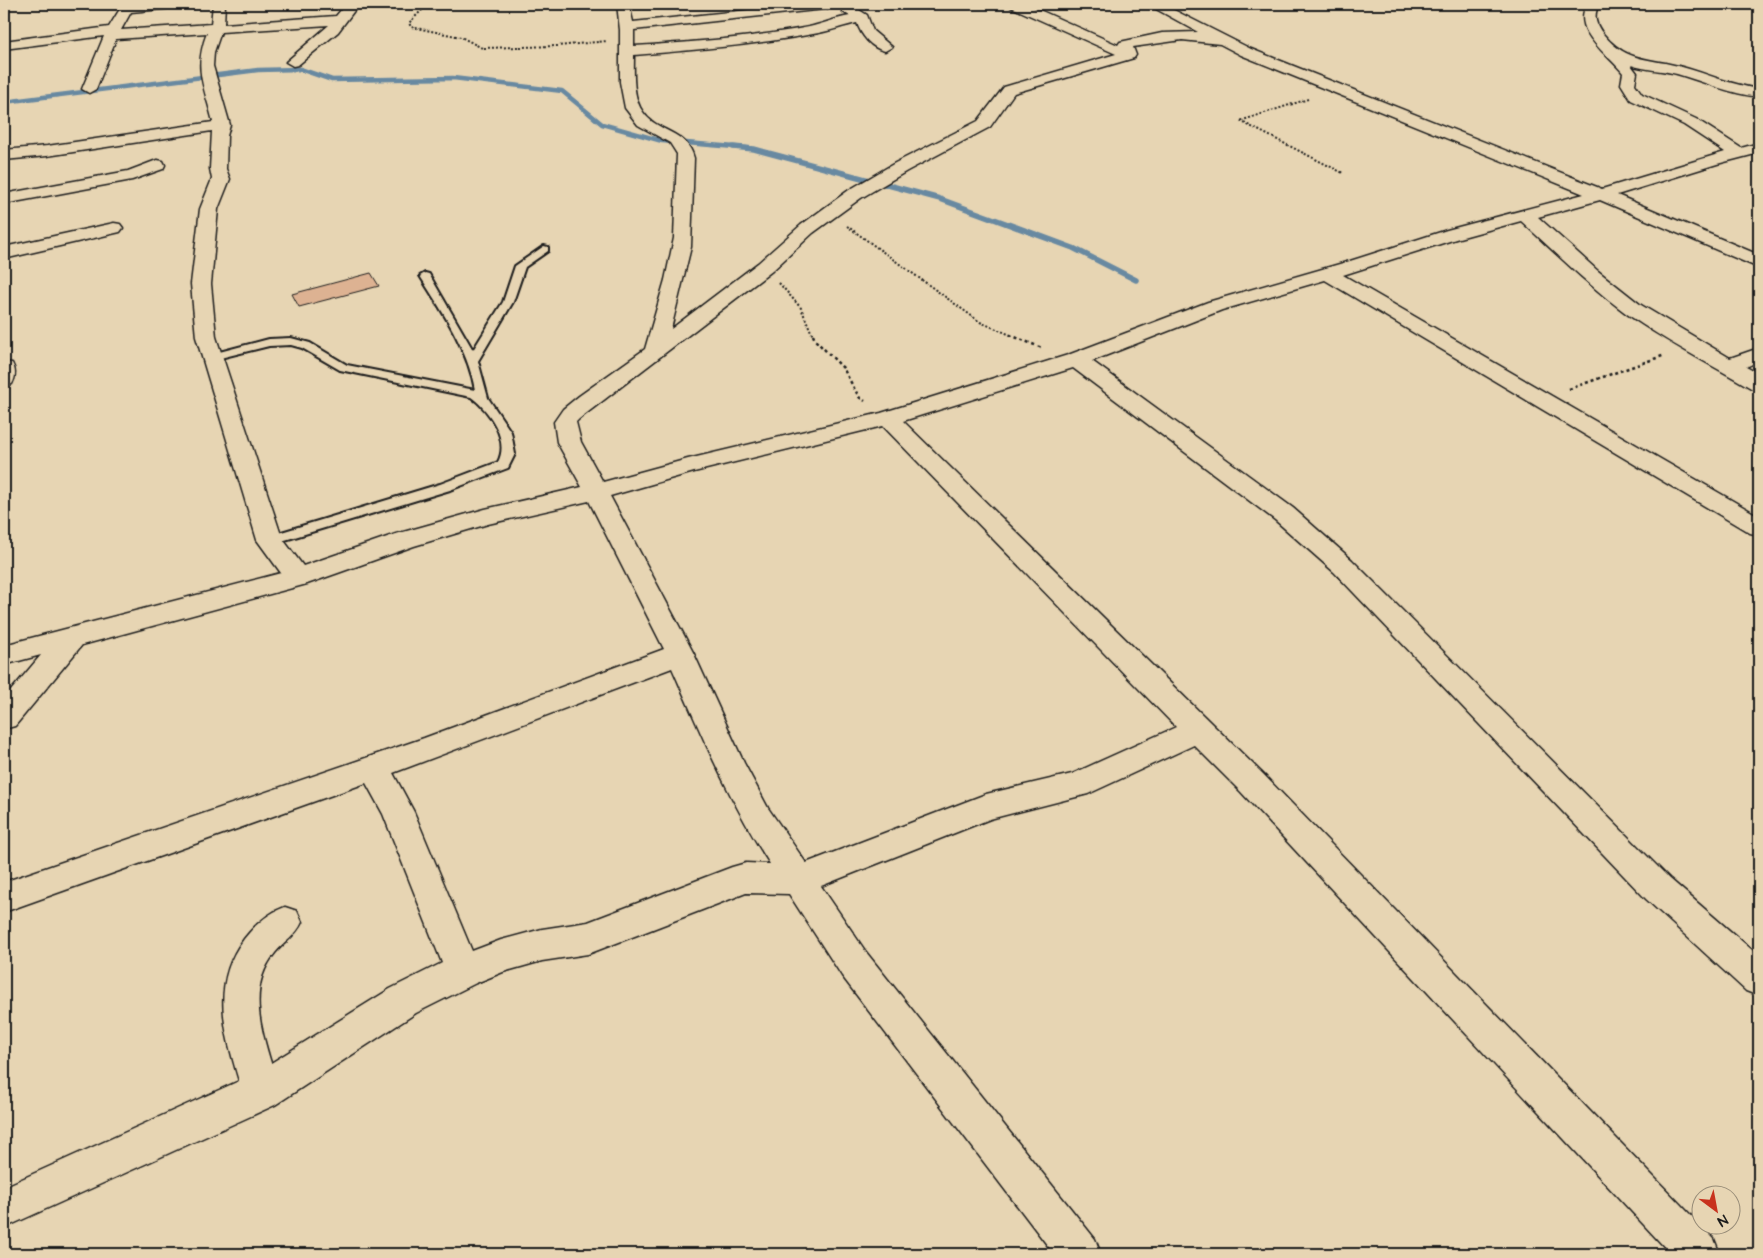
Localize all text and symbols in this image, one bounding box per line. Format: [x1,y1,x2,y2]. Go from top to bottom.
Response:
north arrow [1690,1186,1740,1236]
text: N [1713,1209,1731,1231]

